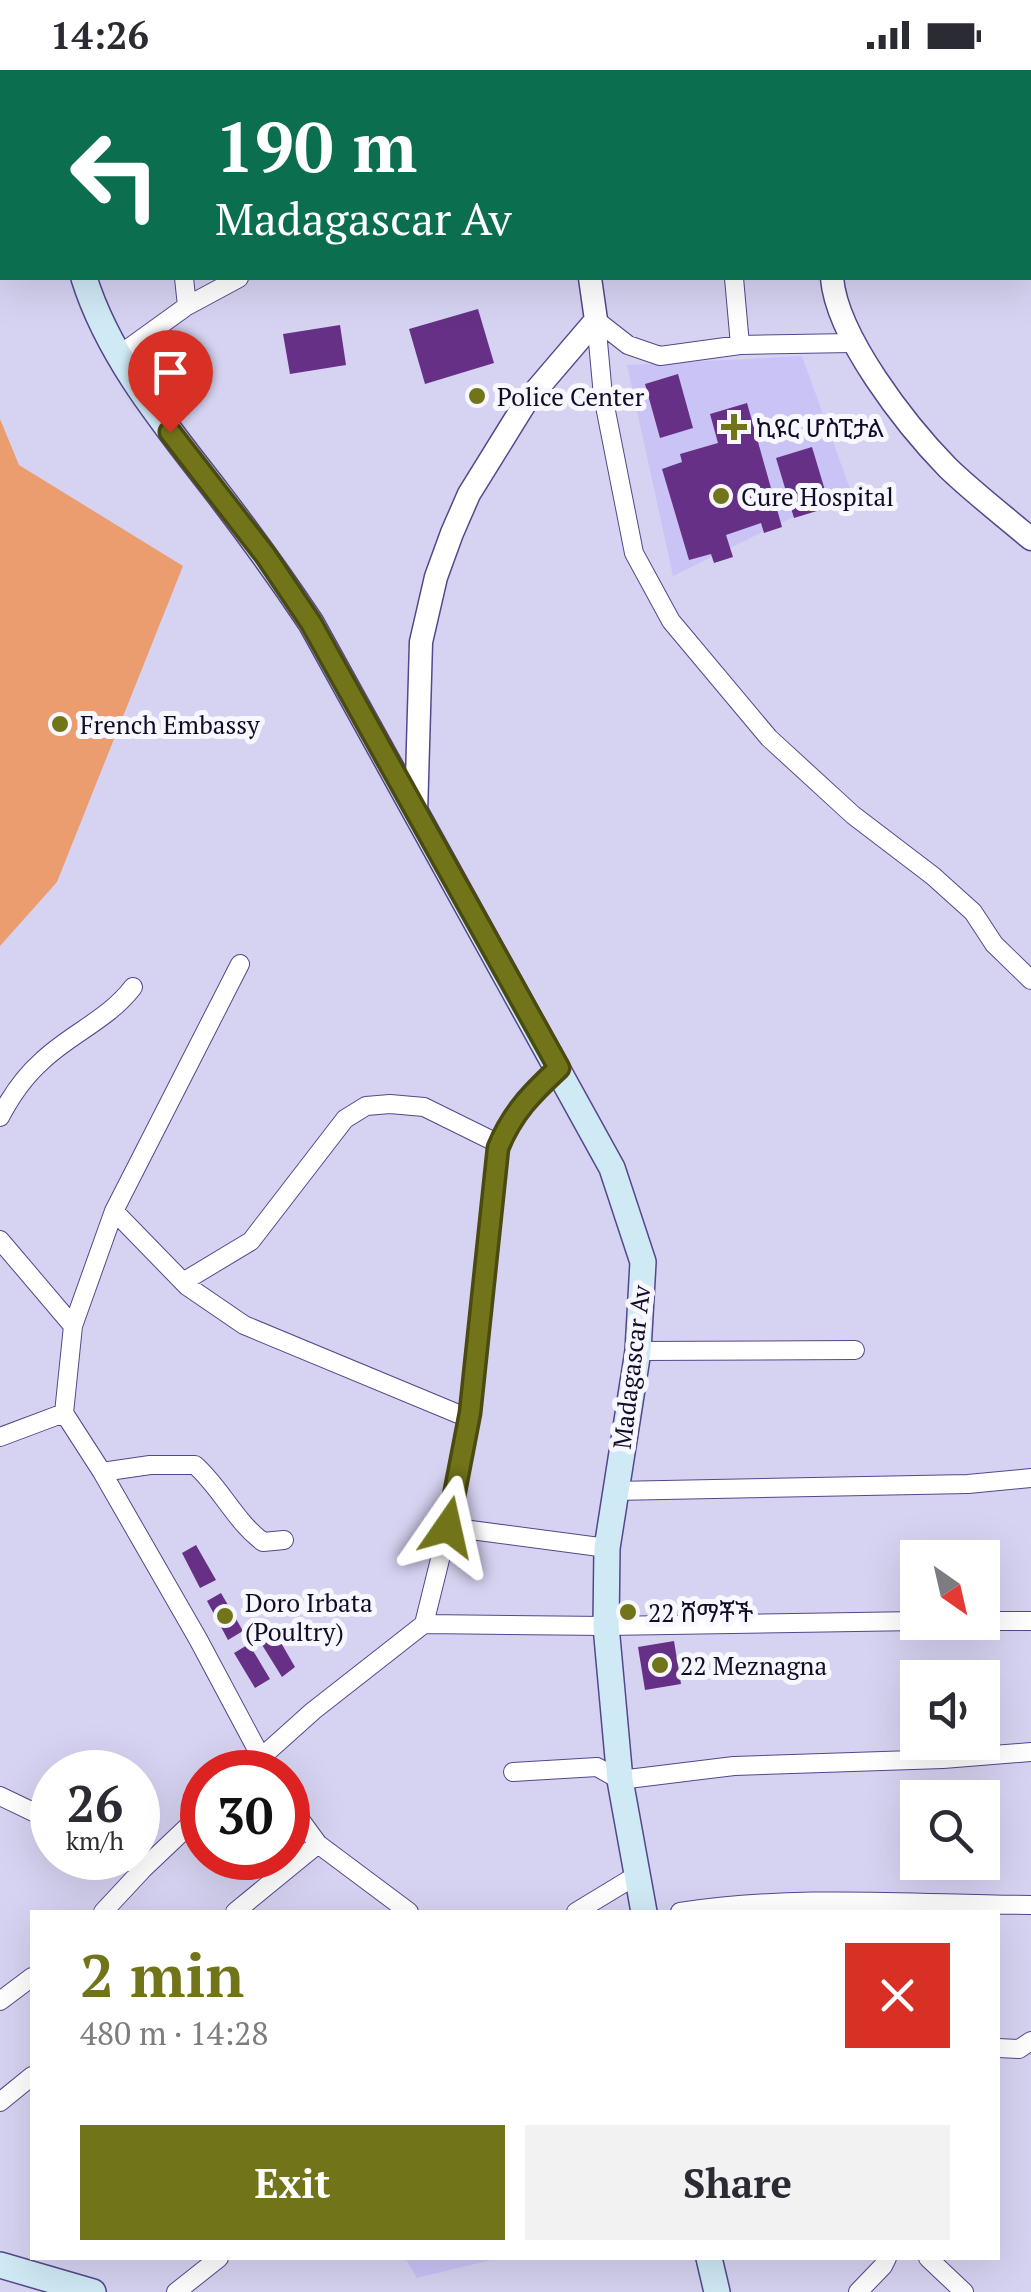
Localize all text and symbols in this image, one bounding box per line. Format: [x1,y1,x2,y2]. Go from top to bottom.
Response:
text: 14:26 [50,10,149,60]
text: 190 m [215,99,417,192]
icon: left [50,110,180,240]
text: Madagascar Av [215,188,512,248]
pin [128,330,213,433]
icon: arrive [143,345,198,400]
place label: Police Center [497,380,645,413]
marker: Police Center [466,385,488,407]
place label: ኪዩር ሆስፒታል [756,411,885,444]
marker: ኪዩር ሆስፒታል [721,414,747,440]
place label: Cure Hospital [741,480,894,513]
marker: Cure Hospital [710,485,732,507]
place label: French Embassy [80,708,260,741]
marker: French Embassy [49,713,71,735]
street label: Madagascar Av [605,1283,657,1451]
position arrow [396,1475,500,1579]
north arrow [900,1540,1000,1640]
map controls [900,1540,1000,1880]
place label: Doro Irbata (Poultry) [245,1586,373,1648]
place label: 22 ሸማቾች [648,1596,753,1629]
marker: 22 ሸማቾች [617,1601,639,1623]
marker: Doro Irbata (Poultry) [214,1605,236,1627]
place label: 22 Meznagna [680,1649,827,1682]
marker: 22 Meznagna [649,1654,671,1676]
button: sound [900,1660,1000,1760]
speed limit sign: 30 [180,1750,310,1880]
text: 26 [67,1770,123,1836]
button: search [900,1780,1000,1880]
text: km/h [66,1824,124,1857]
text: 2 min [80,1935,244,2014]
button: close [845,1943,950,2048]
text: 480 m · 14:28 [80,2012,268,2054]
button: Exit [80,2125,505,2240]
button: Share [525,2125,950,2240]

